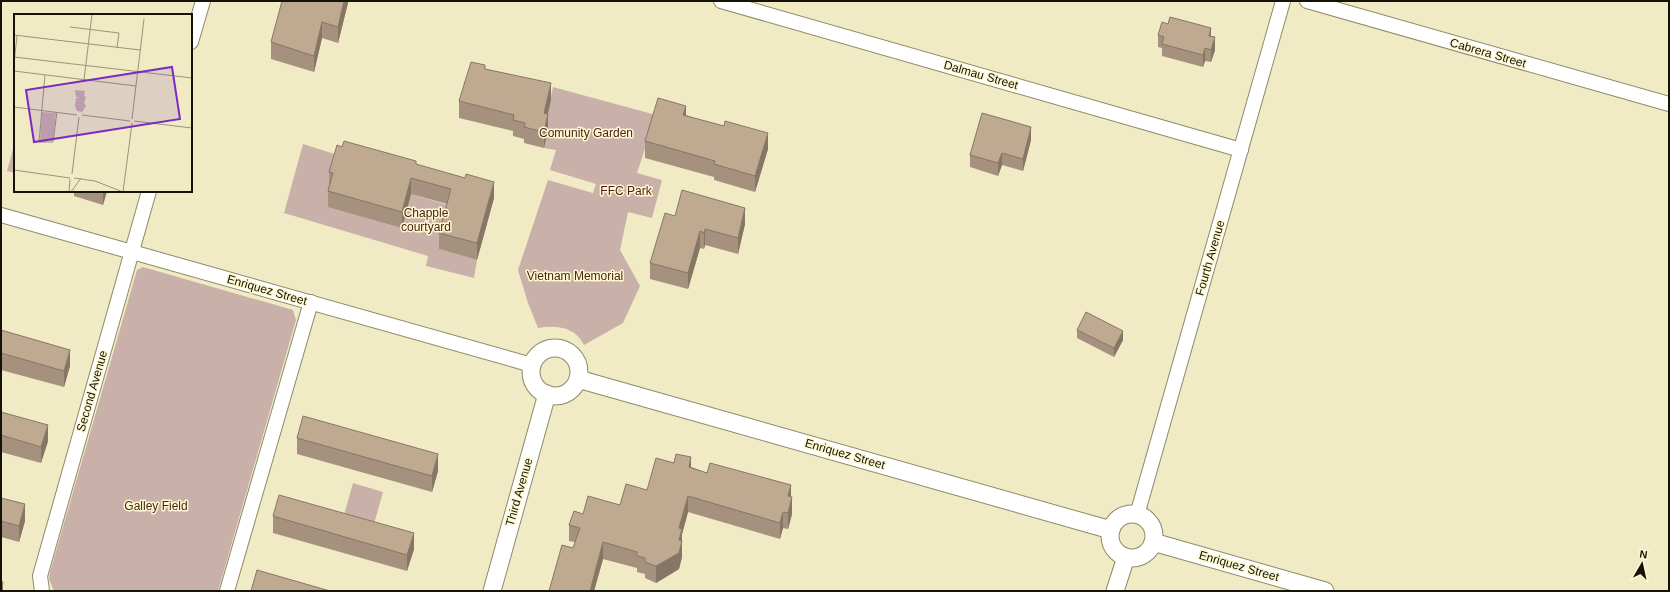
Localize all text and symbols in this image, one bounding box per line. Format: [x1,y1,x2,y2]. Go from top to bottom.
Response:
inset map [14,14,192,192]
street label: Cabrera Street [1448,35,1528,71]
street label: Dalmau Street [942,58,1020,92]
park label: Comunity Garden [539,126,633,140]
park label: FFC Park [600,184,653,198]
park label: Chapple courtyard [401,206,451,234]
street label: Fourth Avenue [1193,218,1228,297]
park label: Vietnam Memorial [527,269,623,283]
street label: Enriquez Street [225,272,309,308]
street label: Second Avenue [74,348,110,433]
street label: Enriquez Street [803,436,887,472]
street label: Third Avenue [503,456,536,528]
park label: Galley Field [124,499,188,513]
north arrow [1622,544,1662,584]
street label: Enriquez Street [1197,548,1281,584]
text: N [1639,548,1648,561]

